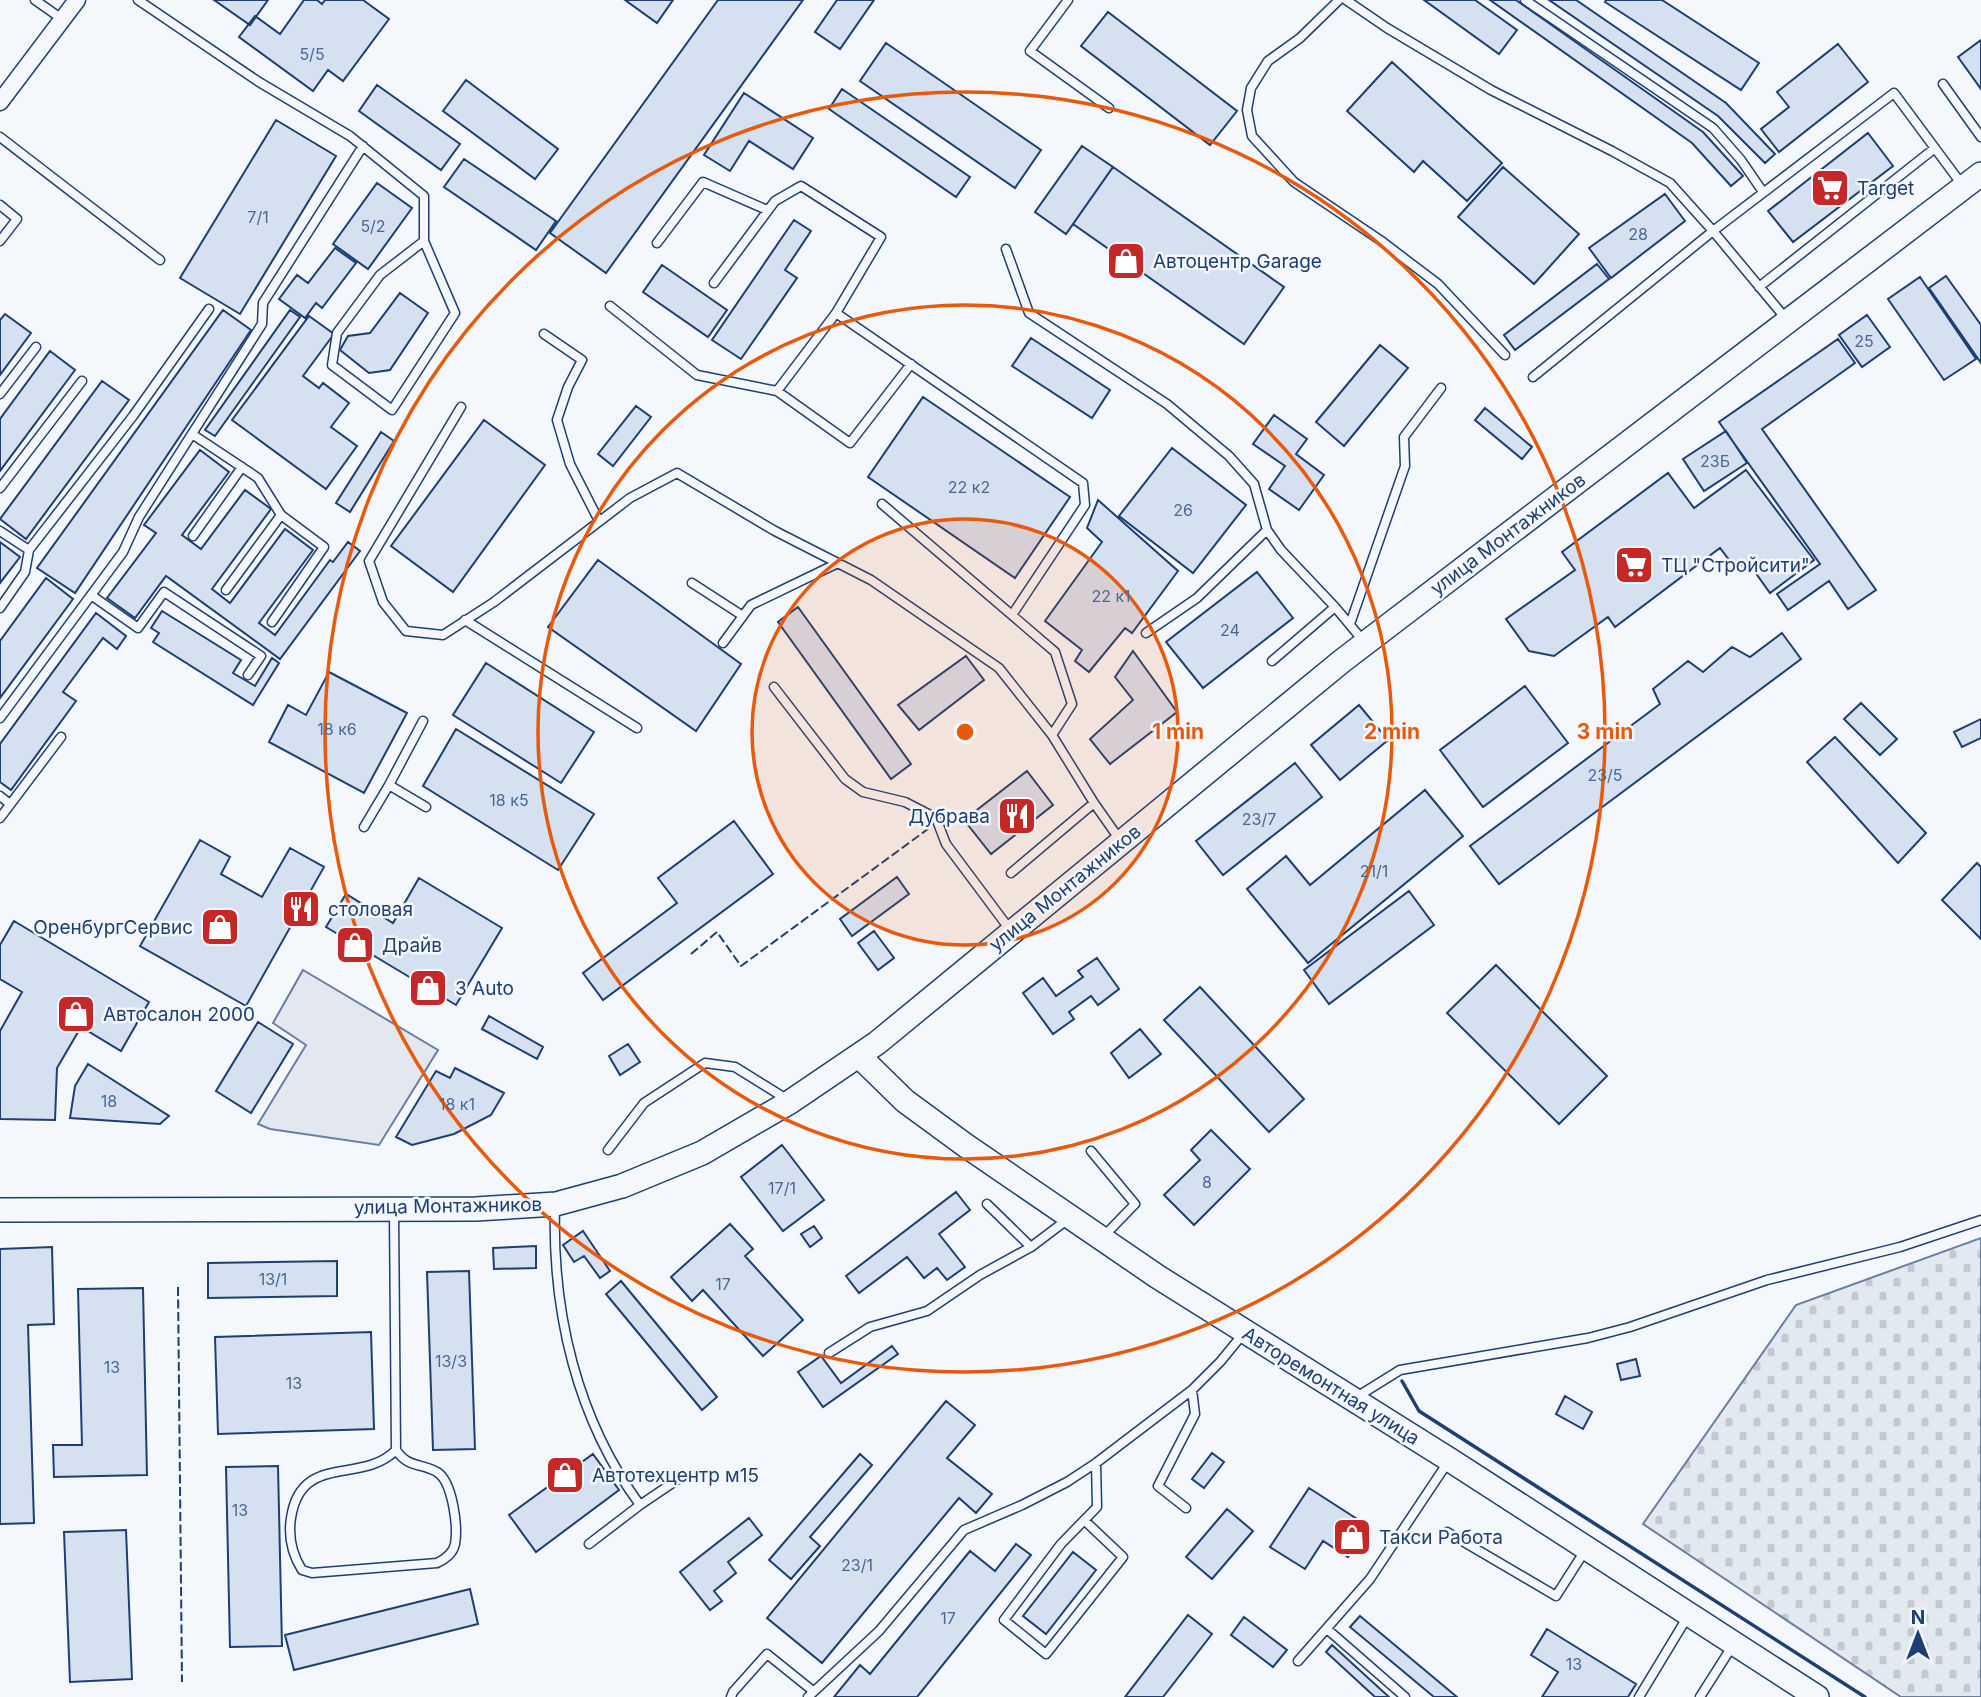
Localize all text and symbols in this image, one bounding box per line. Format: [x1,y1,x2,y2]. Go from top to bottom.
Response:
house number: 5/5 [299,44,325,64]
supermarket icon: Target [1809,167,1851,209]
place label: Target [1857,177,1914,200]
house number: 7/1 [247,207,269,227]
house number: 5/2 [360,216,386,236]
house number: 28 [1628,224,1648,244]
shop icon: Автоцентр Garage [1105,240,1147,282]
place label: Автоцентр Garage [1153,250,1322,273]
house number: 25 [1854,331,1874,351]
house number: 23Б [1700,451,1730,471]
street label: улица Монтажников [1426,468,1590,600]
house number: 22 к2 [948,477,990,497]
house number: 26 [1173,500,1193,520]
supermarket icon: ТЦ "Стройсити" [1613,544,1655,586]
place label: ТЦ "Стройсити" [1661,554,1810,577]
house number: 22 к1 [1091,586,1131,606]
house number: 24 [1220,620,1240,640]
house number: 18 к6 [317,719,357,739]
text: 1 min [1152,719,1204,744]
text: 2 min [1364,719,1420,744]
text: 3 min [1577,719,1633,744]
centre of rings [953,720,977,744]
house number: 23/5 [1587,765,1623,785]
house number: 18 к5 [489,790,529,810]
restaurant icon: Дубрава [996,795,1038,837]
place label: Дубрава [909,805,990,828]
house number: 23/7 [1242,809,1276,829]
street label: улица Монтажников [985,820,1145,956]
house number: 21/1 [1360,861,1388,881]
restaurant icon: столовая [280,888,322,930]
place label: столовая [328,898,413,921]
shop icon: ОренбургСервис [199,906,241,948]
place label: ОренбургСервис [33,916,193,939]
shop icon: Драйв [334,924,376,966]
place label: Драйв [382,934,442,957]
shop icon: 3 Auto [407,967,449,1009]
place label: 3 Auto [455,977,514,1000]
shop icon: Автосалон 2000 [55,993,97,1035]
place label: Автосалон 2000 [103,1003,255,1026]
house number: 18 [101,1091,117,1111]
house number: 18 к1 [439,1094,475,1114]
house number: 8 [1202,1172,1212,1192]
house number: 17/1 [768,1178,796,1198]
street label: улица Монтажников [354,1193,542,1219]
house number: 13/1 [259,1269,287,1289]
house number: 17 [715,1274,731,1294]
street label: Авторемонтная улица [1238,1322,1424,1450]
house number: 13/3 [435,1351,467,1371]
house number: 13 [104,1357,120,1377]
house number: 13 [286,1373,302,1393]
shop icon: Автотехцентр м15 [544,1454,586,1496]
place label: Автотехцентр м15 [592,1464,759,1487]
house number: 13 [232,1500,248,1520]
shop icon: Такси Работа [1331,1516,1373,1558]
place label: Такси Работа [1379,1526,1503,1549]
house number: 23/1 [841,1555,873,1575]
north arrow [1883,1599,1953,1669]
text: N [1911,1606,1925,1629]
house number: 17 [940,1608,956,1628]
house number: 13 [1566,1654,1582,1674]

